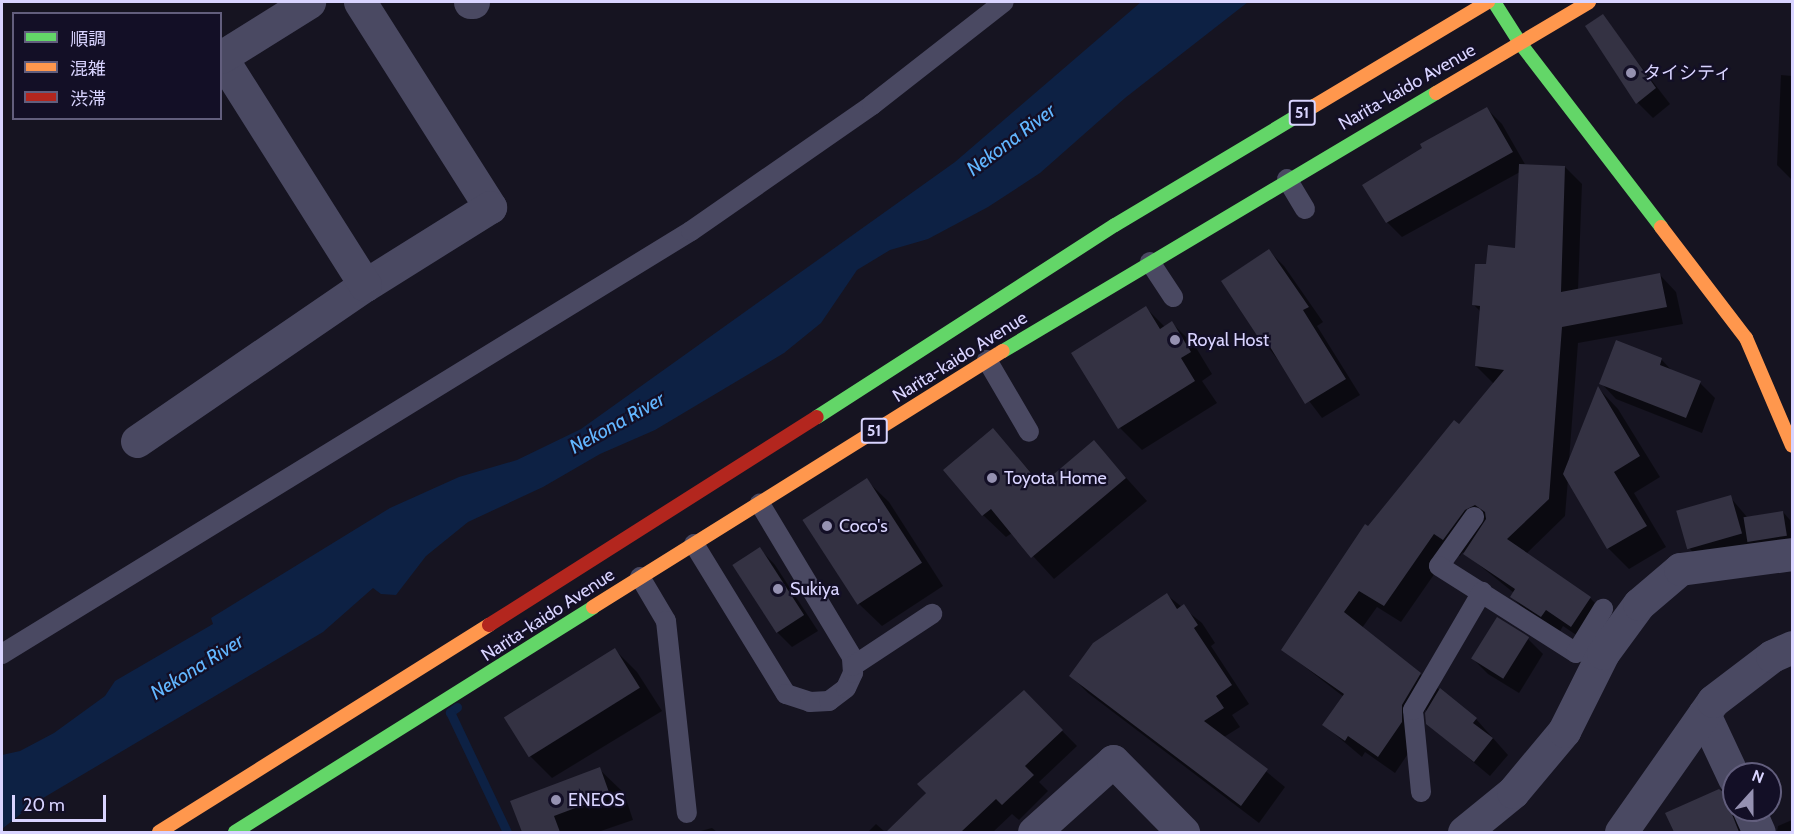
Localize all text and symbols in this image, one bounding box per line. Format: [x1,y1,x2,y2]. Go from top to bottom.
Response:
legend [12,12,222,120]
text: 順調 [70,28,106,50]
street label: Narita-kaido Avenue [1335,39,1479,135]
text: 混雑 [70,58,106,80]
place label: タイシティ [1643,62,1733,84]
marker: タイシティ [1624,66,1638,80]
text: 渋滞 [70,88,106,110]
water label: Nekona River [962,99,1060,181]
road number: 51 [1288,100,1316,126]
street label: Narita-kaido Avenue [889,307,1031,407]
place label: Royal Host [1187,329,1269,351]
marker: Royal Host [1168,333,1182,347]
water label: Nekona River [565,387,669,459]
road number: 51 [860,418,888,444]
place label: Toyota Home [1004,467,1107,489]
marker: Toyota Home [985,471,999,485]
place label: Coco's [839,515,888,537]
marker: Coco's [820,519,834,533]
street label: Narita-kaido Avenue [477,564,619,666]
place label: Sukiya [790,578,839,600]
marker: Sukiya [771,582,785,596]
water label: Nekona River [146,629,248,705]
north arrow [1722,762,1782,822]
text: N [1749,766,1767,787]
scale bar [15,783,110,821]
place label: ENEOS [568,789,625,811]
marker: ENEOS [549,793,563,807]
text: 20 m [23,794,65,816]

